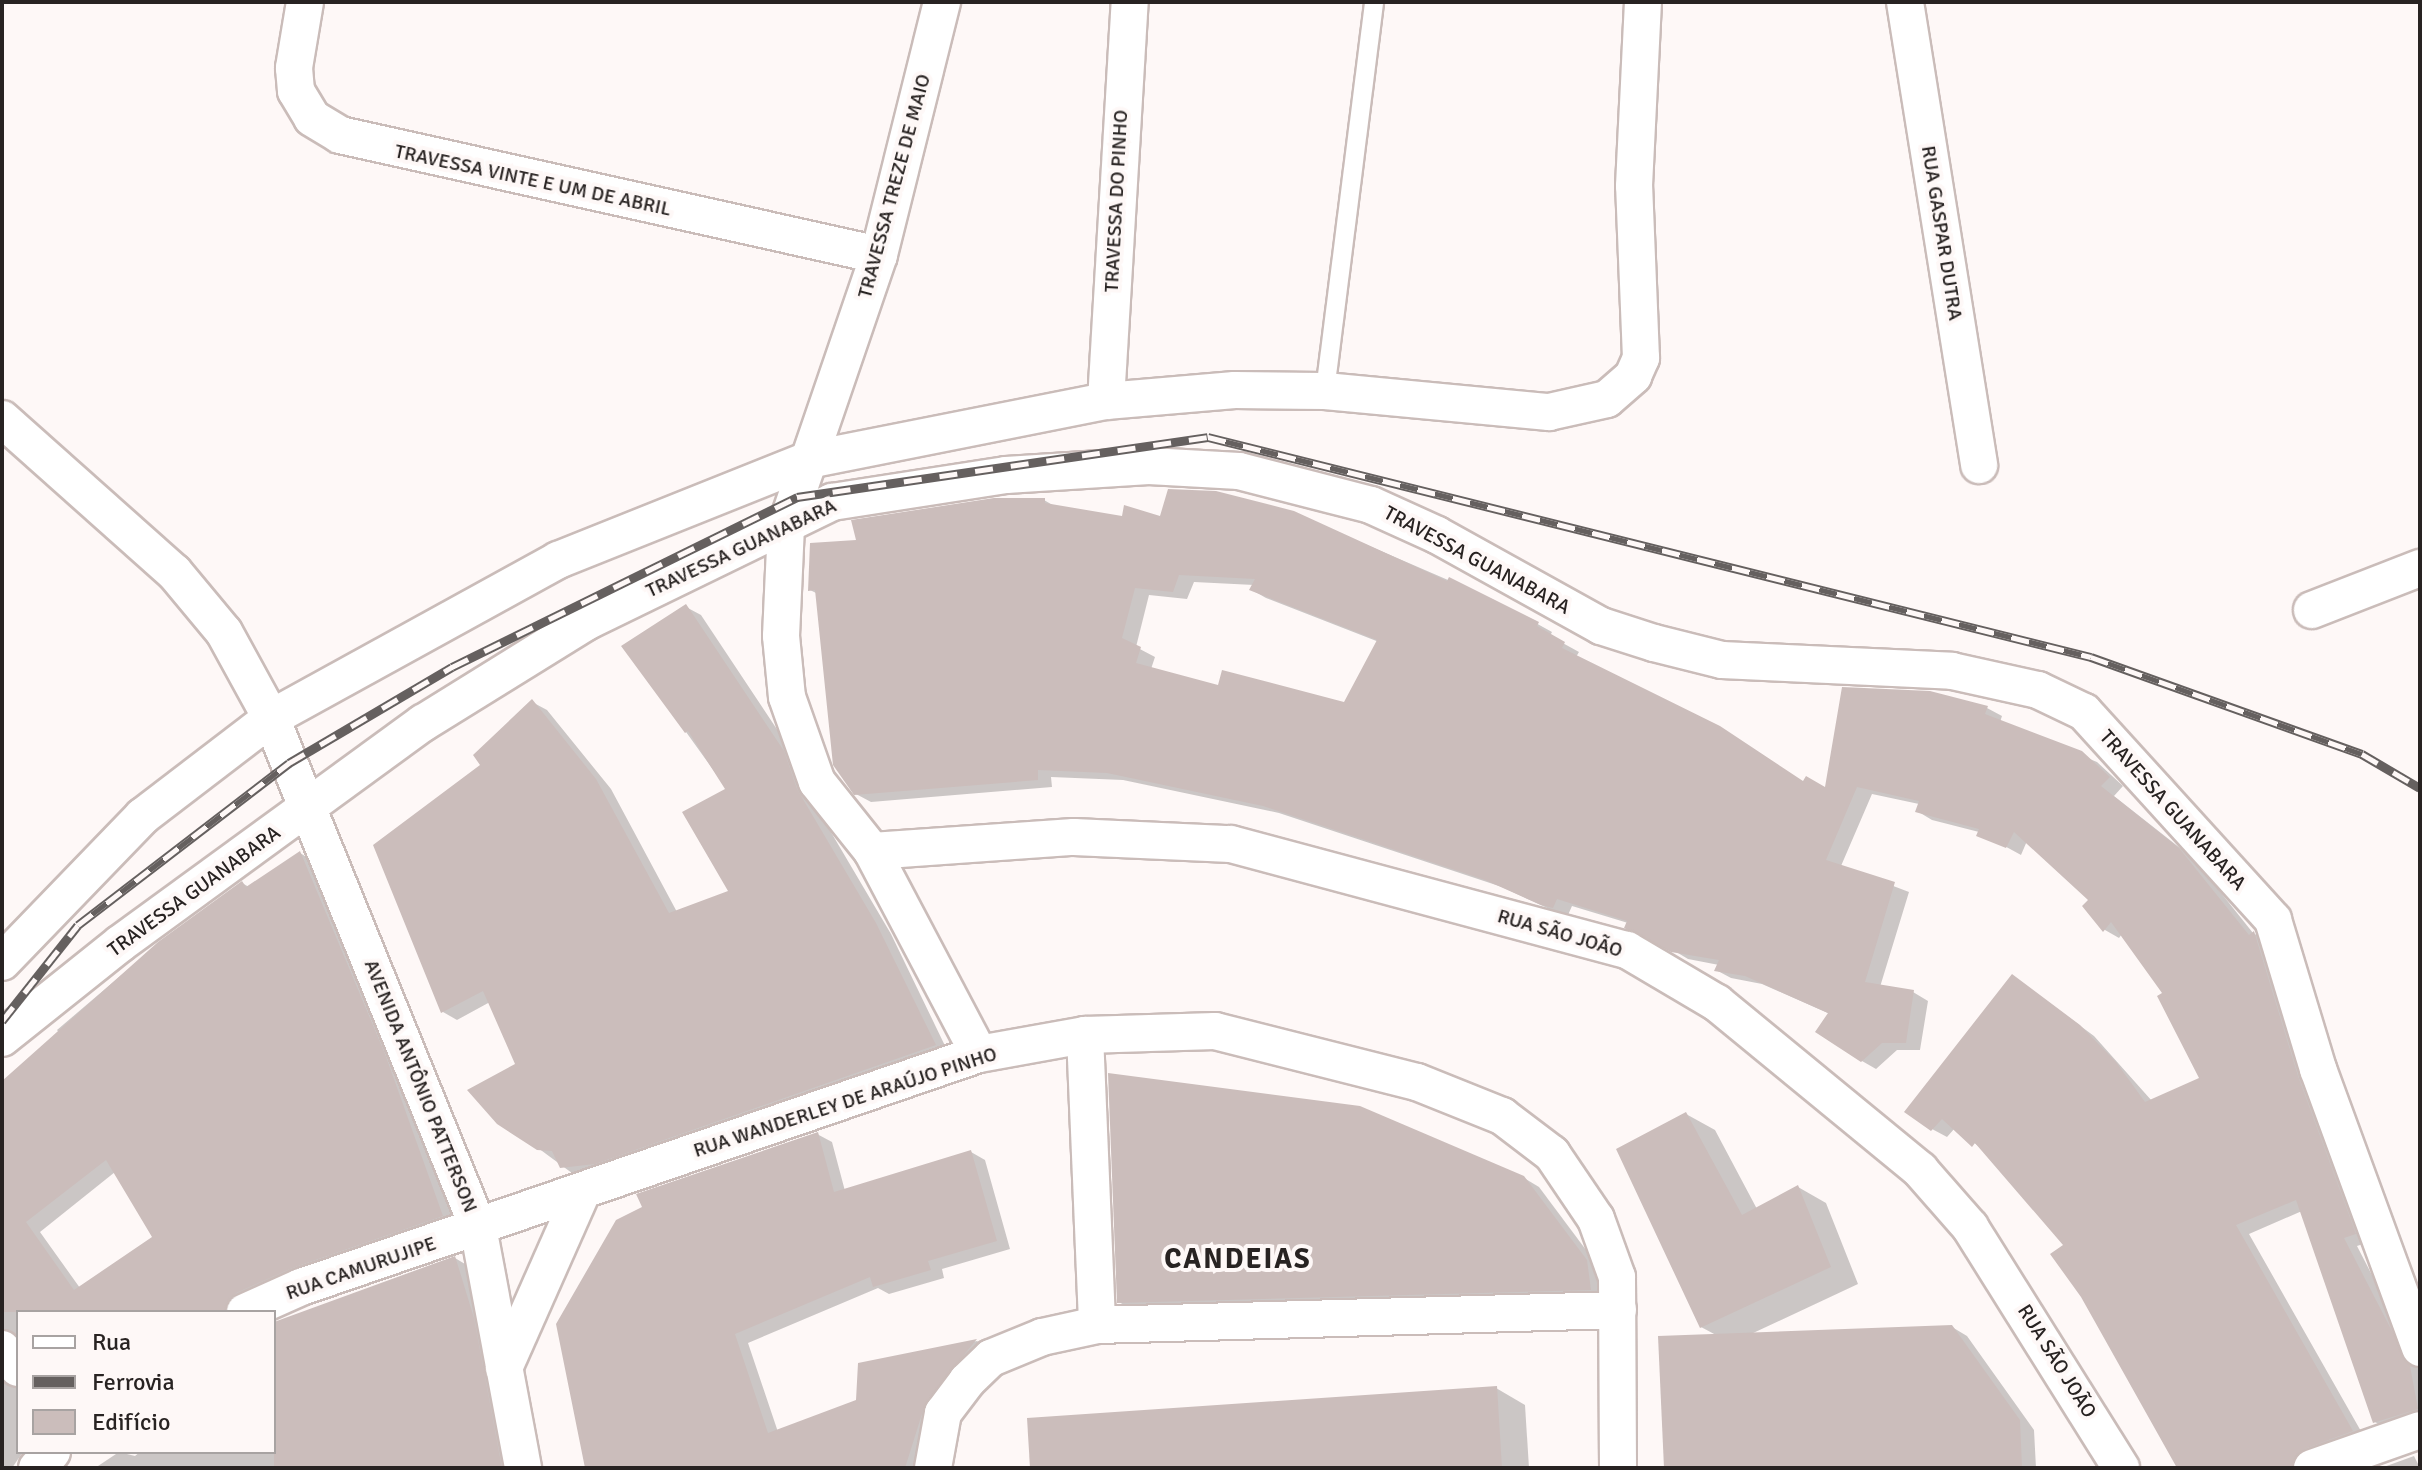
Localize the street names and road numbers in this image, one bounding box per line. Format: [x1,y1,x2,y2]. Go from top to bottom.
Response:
street label: TRAVESSA TREZE DE MAIO [853,71,935,301]
street label: TRAVESSA DO PINHO [1099,109,1133,293]
street label: TRAVESSA VINTE E UM DE ABRIL [393,139,673,221]
street label: RUA GASPAR DUTRA [1916,144,1968,322]
street label: TRAVESSA GUANABARA [642,493,840,603]
street label: TRAVESSA GUANABARA [1380,501,1574,619]
street label: TRAVESSA GUANABARA [2095,725,2251,895]
street label: TRAVESSA GUANABARA [103,820,285,962]
street label: RUA SÃO JOÃO [1495,904,1625,962]
street label: AVENIDA ANTÔNIO PATTERSON [359,956,483,1216]
street label: RUA WANDERLEY DE ARAÚJO PINHO [690,1042,1000,1162]
street label: RUA CAMURUJIPE [283,1231,439,1305]
street label: RUA SÃO JOÃO [2013,1300,2101,1422]

